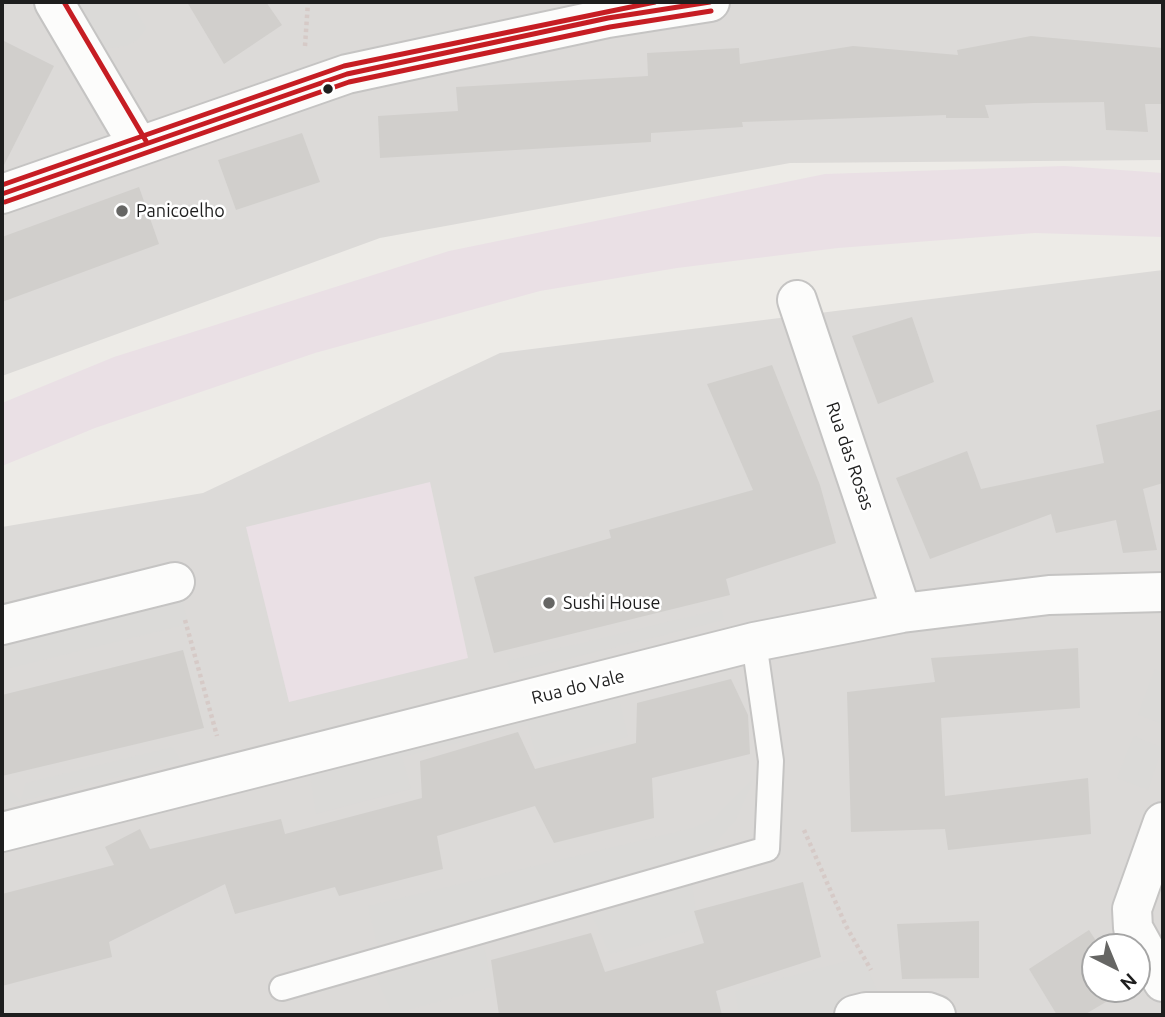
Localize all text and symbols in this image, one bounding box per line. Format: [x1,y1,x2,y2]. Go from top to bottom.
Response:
unlabelled marker [321,82,335,96]
place label: Panicoelho [136,200,225,222]
marker: Panicoelho [114,203,130,219]
street label: Rua das Rosas [821,399,879,513]
place label: Sushi House [563,592,660,614]
marker: Sushi House [541,595,557,611]
street label: Rua do Vale [529,665,627,709]
north arrow [1081,933,1151,1003]
text: N [1116,969,1142,995]

